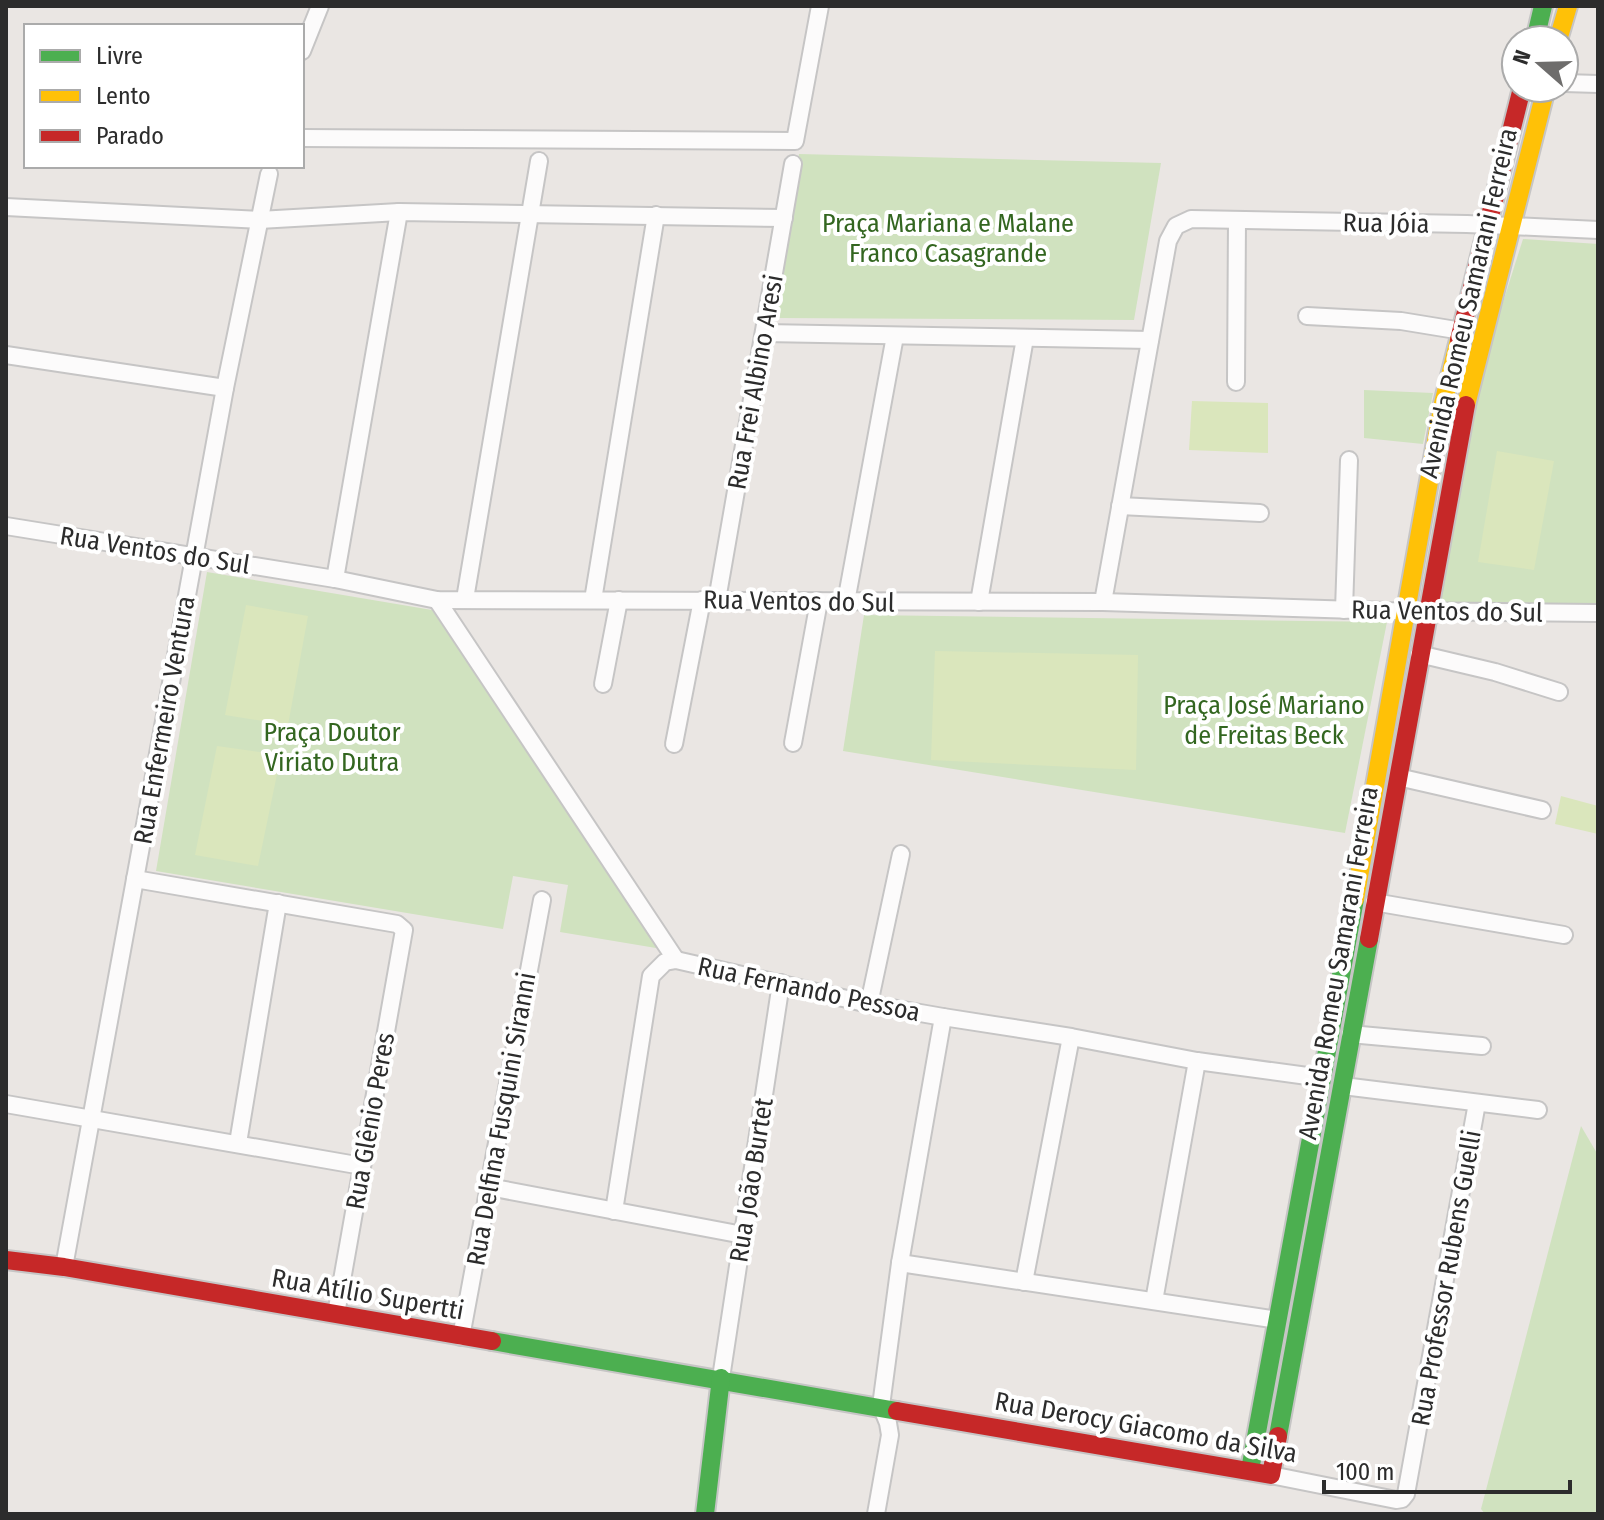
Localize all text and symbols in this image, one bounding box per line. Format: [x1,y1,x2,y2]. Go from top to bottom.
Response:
legend [24,24,304,168]
north arrow [1500,24,1580,104]
text: Livre [96,42,143,70]
text: N [1507,47,1537,68]
text: Lento [96,82,151,110]
text: Parado [96,122,164,150]
street label: Avenida Romeu Samarani Ferreira [1413,125,1524,481]
street label: Rua Jóia [1342,207,1430,240]
park label: Praça Mariana e Malane Franco Casagrande [822,208,1074,269]
street label: Rua Frei Albino Aresi [721,272,790,492]
street label: Rua Ventos do Sul [58,520,252,581]
street label: Rua Ventos do Sul [703,584,895,619]
street label: Rua Enfermeiro Ventura [127,593,202,847]
street label: Rua Ventos do Sul [1351,594,1543,629]
park label: Praça José Mariano de Freitas Beck [1163,690,1365,751]
park label: Praça Doutor Viriato Dutra [263,717,401,778]
street label: Avenida Romeu Samarani Ferreira [1292,784,1385,1142]
street label: Rua Fernando Pessoa [695,951,923,1028]
street label: Rua Delfina Fusquini Siranni [460,970,543,1268]
street label: Rua Glênio Peres [340,1030,401,1212]
street label: Rua João Burtet [723,1095,780,1265]
street label: Rua Professor Rubens Guelli [1405,1128,1488,1429]
street label: Rua Atílio Supertti [269,1262,466,1327]
street label: Rua Derocy Giacomo da Silva [992,1386,1300,1469]
scale bar [1324,1444,1570,1494]
text: 100 m [1336,1458,1394,1486]

